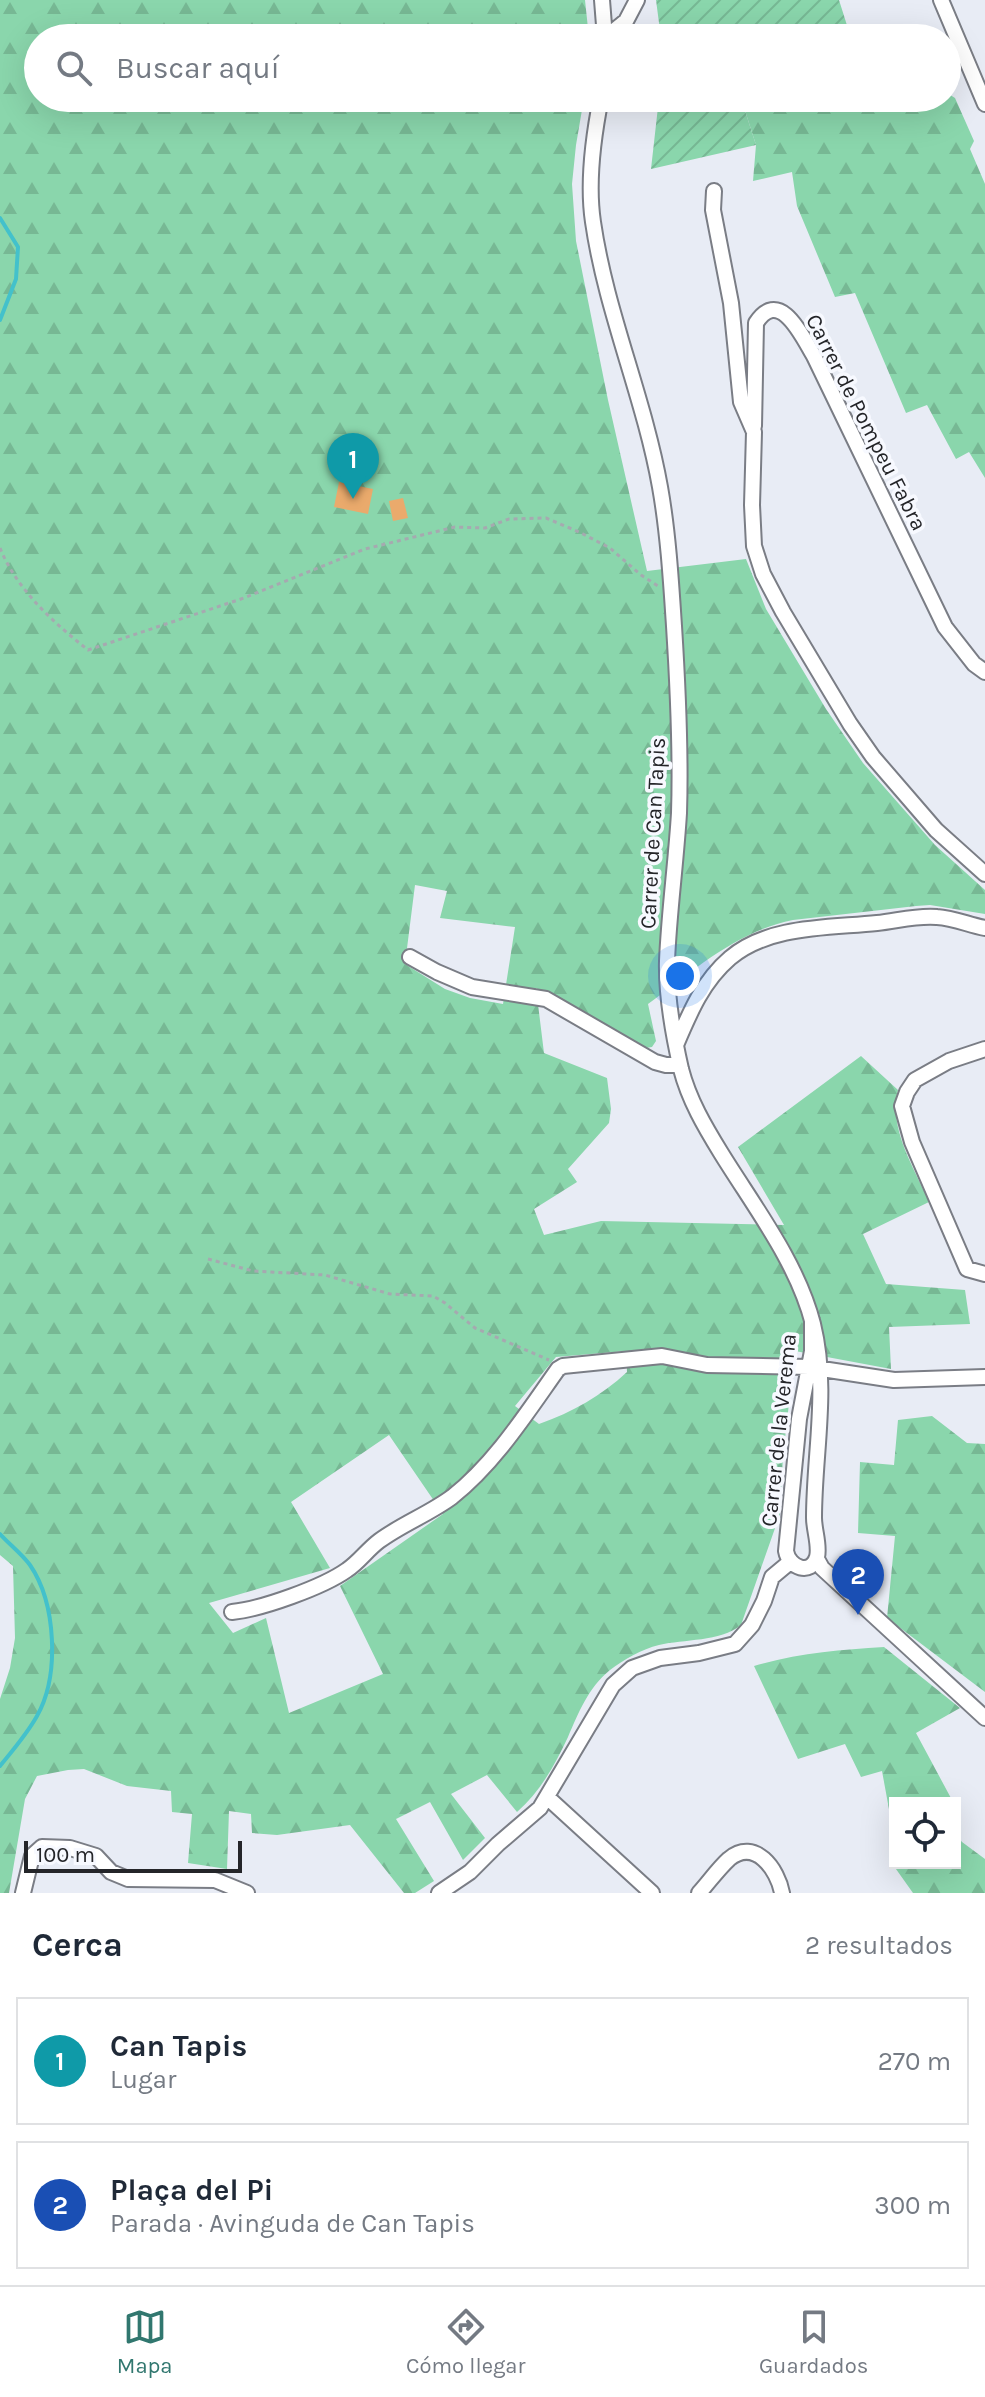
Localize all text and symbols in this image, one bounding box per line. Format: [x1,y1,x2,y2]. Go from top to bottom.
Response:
search box [24,24,961,112]
icon: search [52,46,96,90]
text: Buscar aquí [116,50,280,86]
street label: Carrer de Pompeu Fabra [800,310,932,535]
pin: 1 [327,433,379,499]
street label: Carrer de Can Tapis [635,737,671,930]
your location [660,956,700,996]
street label: Carrer de la Verema [756,1332,802,1528]
pin: 2 [832,1549,884,1615]
map controls [889,1797,961,1869]
button: locate [889,1797,961,1869]
scale bar [24,1837,242,1873]
text: 100 m [36,1842,95,1868]
text: Cerca [32,1925,123,1965]
text: 2 resultados [805,1930,953,1961]
text: Can Tapis [110,2028,247,2064]
text: 1 [55,2046,65,2077]
text: 270 m [878,2046,951,2077]
text: Lugar [110,2064,176,2095]
text: Plaça del Pi [110,2172,273,2208]
text: 2 [52,2190,68,2221]
text: 300 m [874,2190,951,2221]
text: Parada · Avinguda de Can Tapis [110,2208,475,2239]
tab: Mapa [117,2305,172,2379]
tab: Cómo llegar [406,2305,525,2379]
tab: Guardados [759,2305,868,2379]

